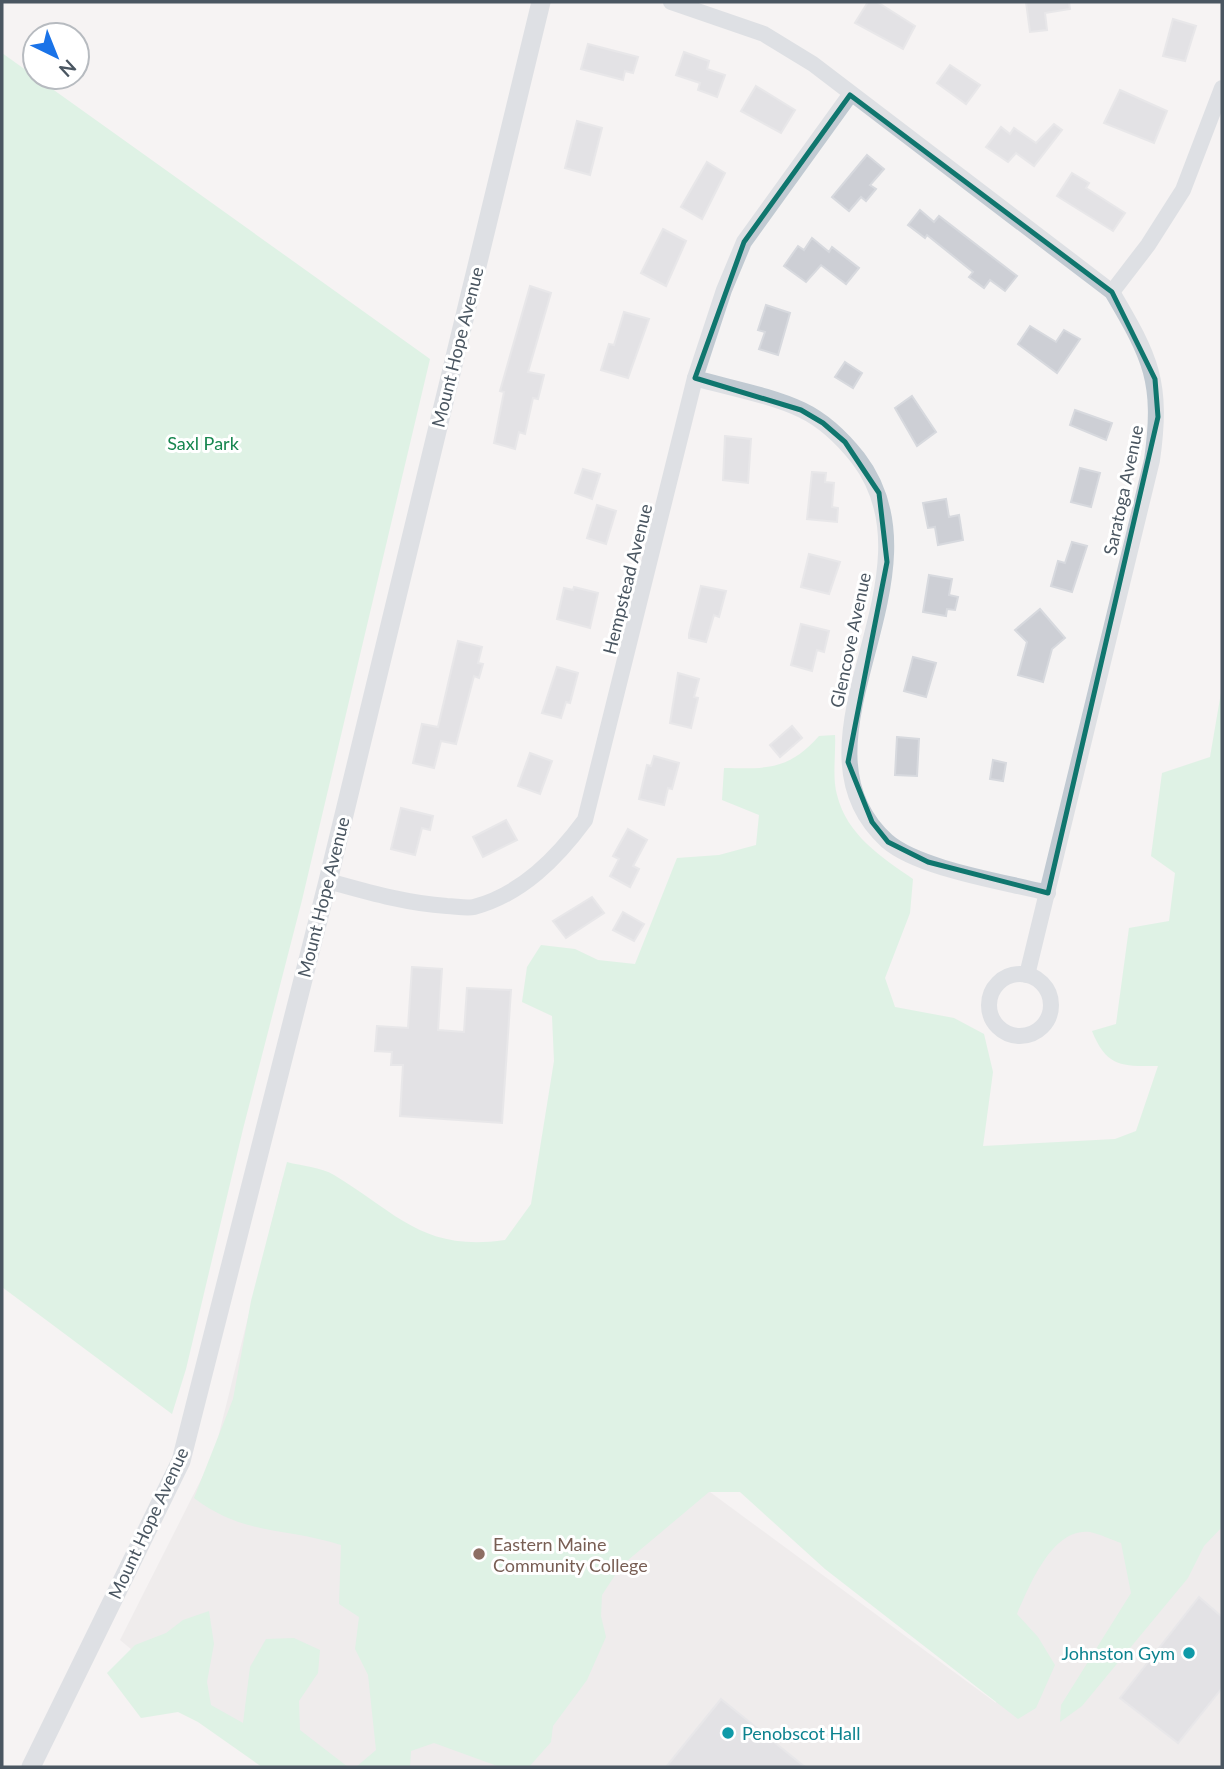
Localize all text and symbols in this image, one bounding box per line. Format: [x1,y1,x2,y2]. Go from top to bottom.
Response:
north arrow [21,21,91,91]
text: N [55,55,81,82]
street label: Mount Hope Avenue [426,265,488,429]
street label: Saratoga Avenue [1098,423,1148,557]
park label: Saxl Park [167,432,240,454]
street label: Hempstead Avenue [598,502,656,656]
street label: Glencove Avenue [825,571,875,709]
street label: Mount Hope Avenue [292,815,354,979]
street label: Mount Hope Avenue [103,1444,193,1602]
place label: Eastern Maine Community College [493,1533,648,1576]
marker: Eastern Maine Community College [471,1546,487,1562]
place label: Johnston Gym [1061,1642,1175,1664]
marker: Johnston Gym [1181,1645,1197,1661]
place label: Penobscot Hall [742,1722,860,1744]
marker: Penobscot Hall [720,1725,736,1741]

